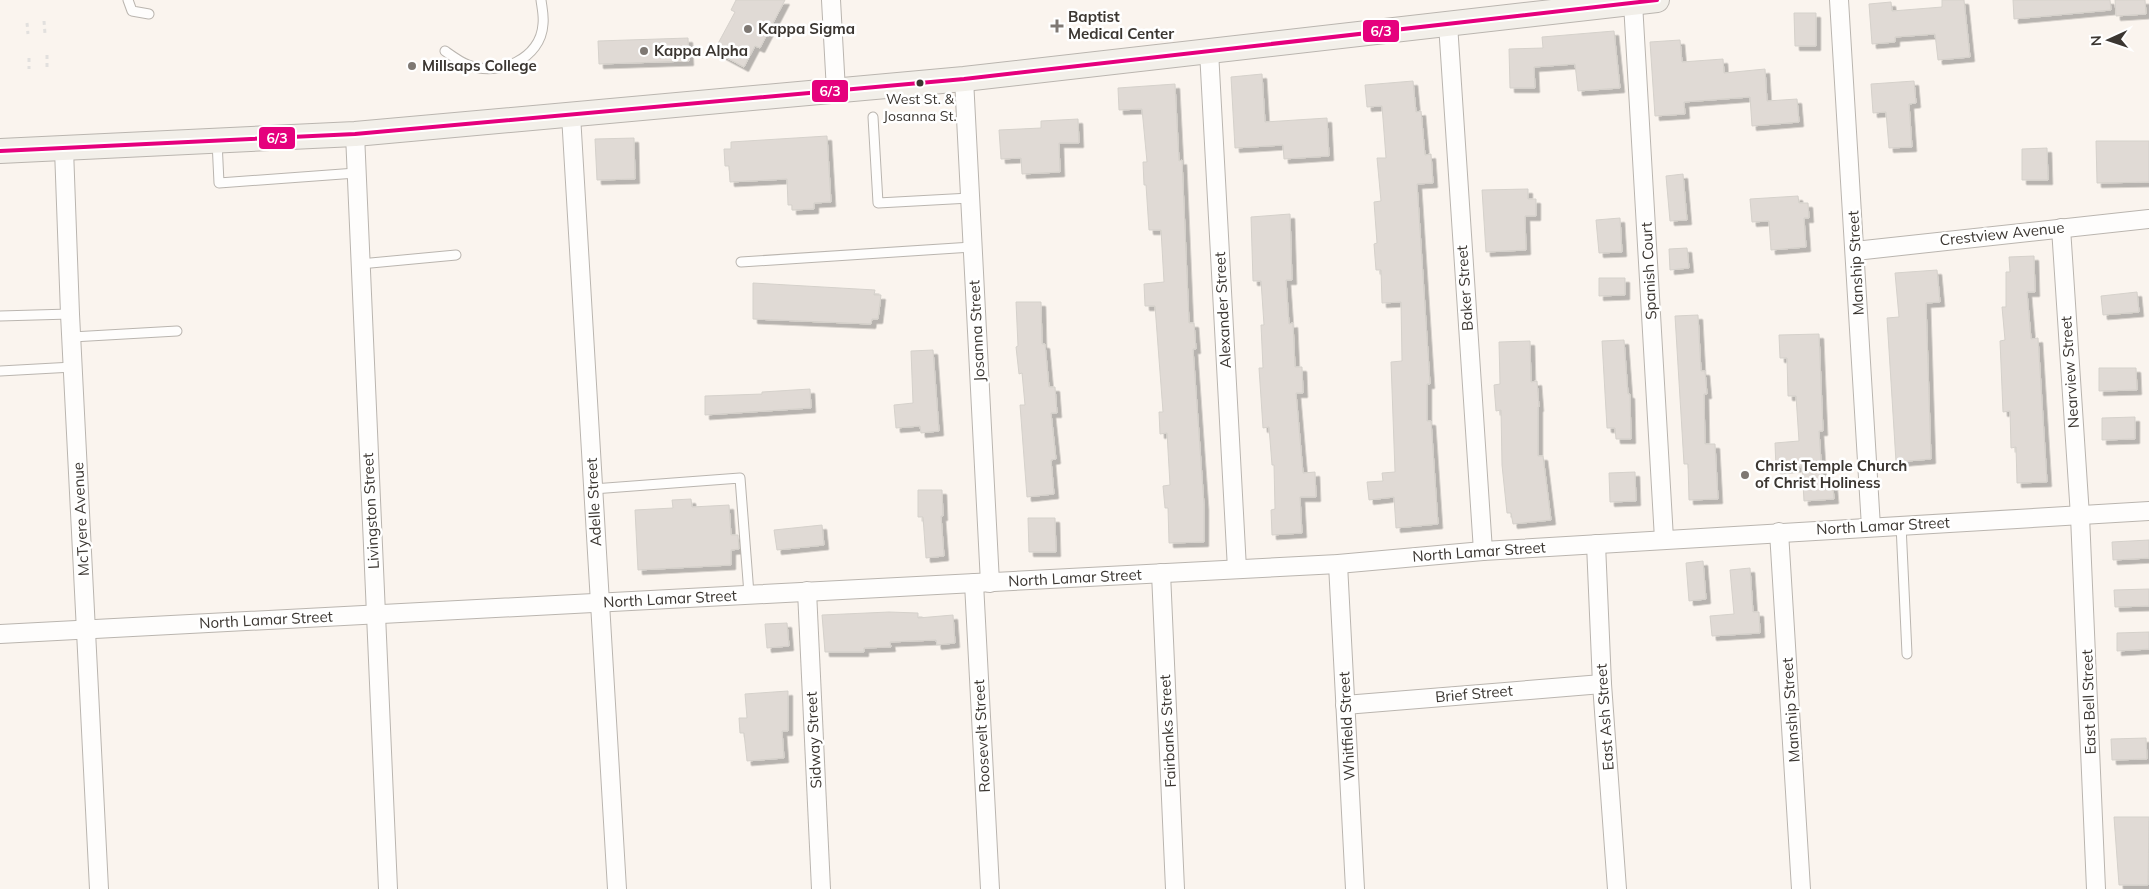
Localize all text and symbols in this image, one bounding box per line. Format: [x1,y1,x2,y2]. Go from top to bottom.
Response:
place label: Baptist Medical Center [1068,7,1174,43]
north arrow [2084,15,2134,65]
place label: Kappa Sigma [758,19,855,38]
marker: Baptist Medical Center [1050,19,1064,33]
line badge: 6/3 [1362,19,1400,43]
text: 6/3 [1370,22,1392,40]
marker: Kappa Sigma [742,23,754,35]
text: N [2087,35,2105,46]
place label: Kappa Alpha [654,41,748,60]
marker: Kappa Alpha [638,45,650,57]
place label: Millsaps College [422,56,537,75]
marker: Millsaps College [406,60,418,72]
marker: West St. & Josanna St. [915,78,925,88]
line badge: 6/3 [811,79,849,103]
text: 6/3 [819,82,841,100]
place label: West St. & Josanna St. [883,90,957,125]
line badge: 6/3 [258,126,296,150]
text: 6/3 [266,129,288,147]
street label: Manship Street [1843,210,1868,316]
street label: Crestview Avenue [1939,218,2065,249]
street label: Spanish Court [1636,222,1661,320]
street label: Baker Street [1452,245,1477,331]
street label: Alexander Street [1210,251,1235,369]
street label: Josanna Street [964,280,989,382]
street label: Nearview Street [2056,315,2083,429]
street label: Livingston Street [358,452,383,570]
place label: Christ Temple Church of Christ Holiness [1755,456,1907,492]
street label: Adelle Street [582,457,605,547]
street label: McTyere Avenue [68,462,93,576]
marker: Christ Temple Church of Christ Holiness [1739,469,1751,481]
street label: North Lamar Street [1816,513,1950,538]
street label: North Lamar Street [1412,537,1546,566]
street label: North Lamar Street [1008,565,1142,590]
street label: North Lamar Street [603,586,737,611]
street label: North Lamar Street [199,607,333,632]
street label: East Bell Street [2077,649,2100,755]
street label: Manship Street [1777,657,1804,763]
street label: East Ash Street [1591,663,1618,771]
street label: Whitfield Street [1334,671,1359,781]
street label: Fairbanks Street [1155,674,1180,788]
street label: Roosevelt Street [969,679,994,793]
street label: Brief Street [1434,681,1514,706]
street label: Sidway Street [801,691,826,789]

